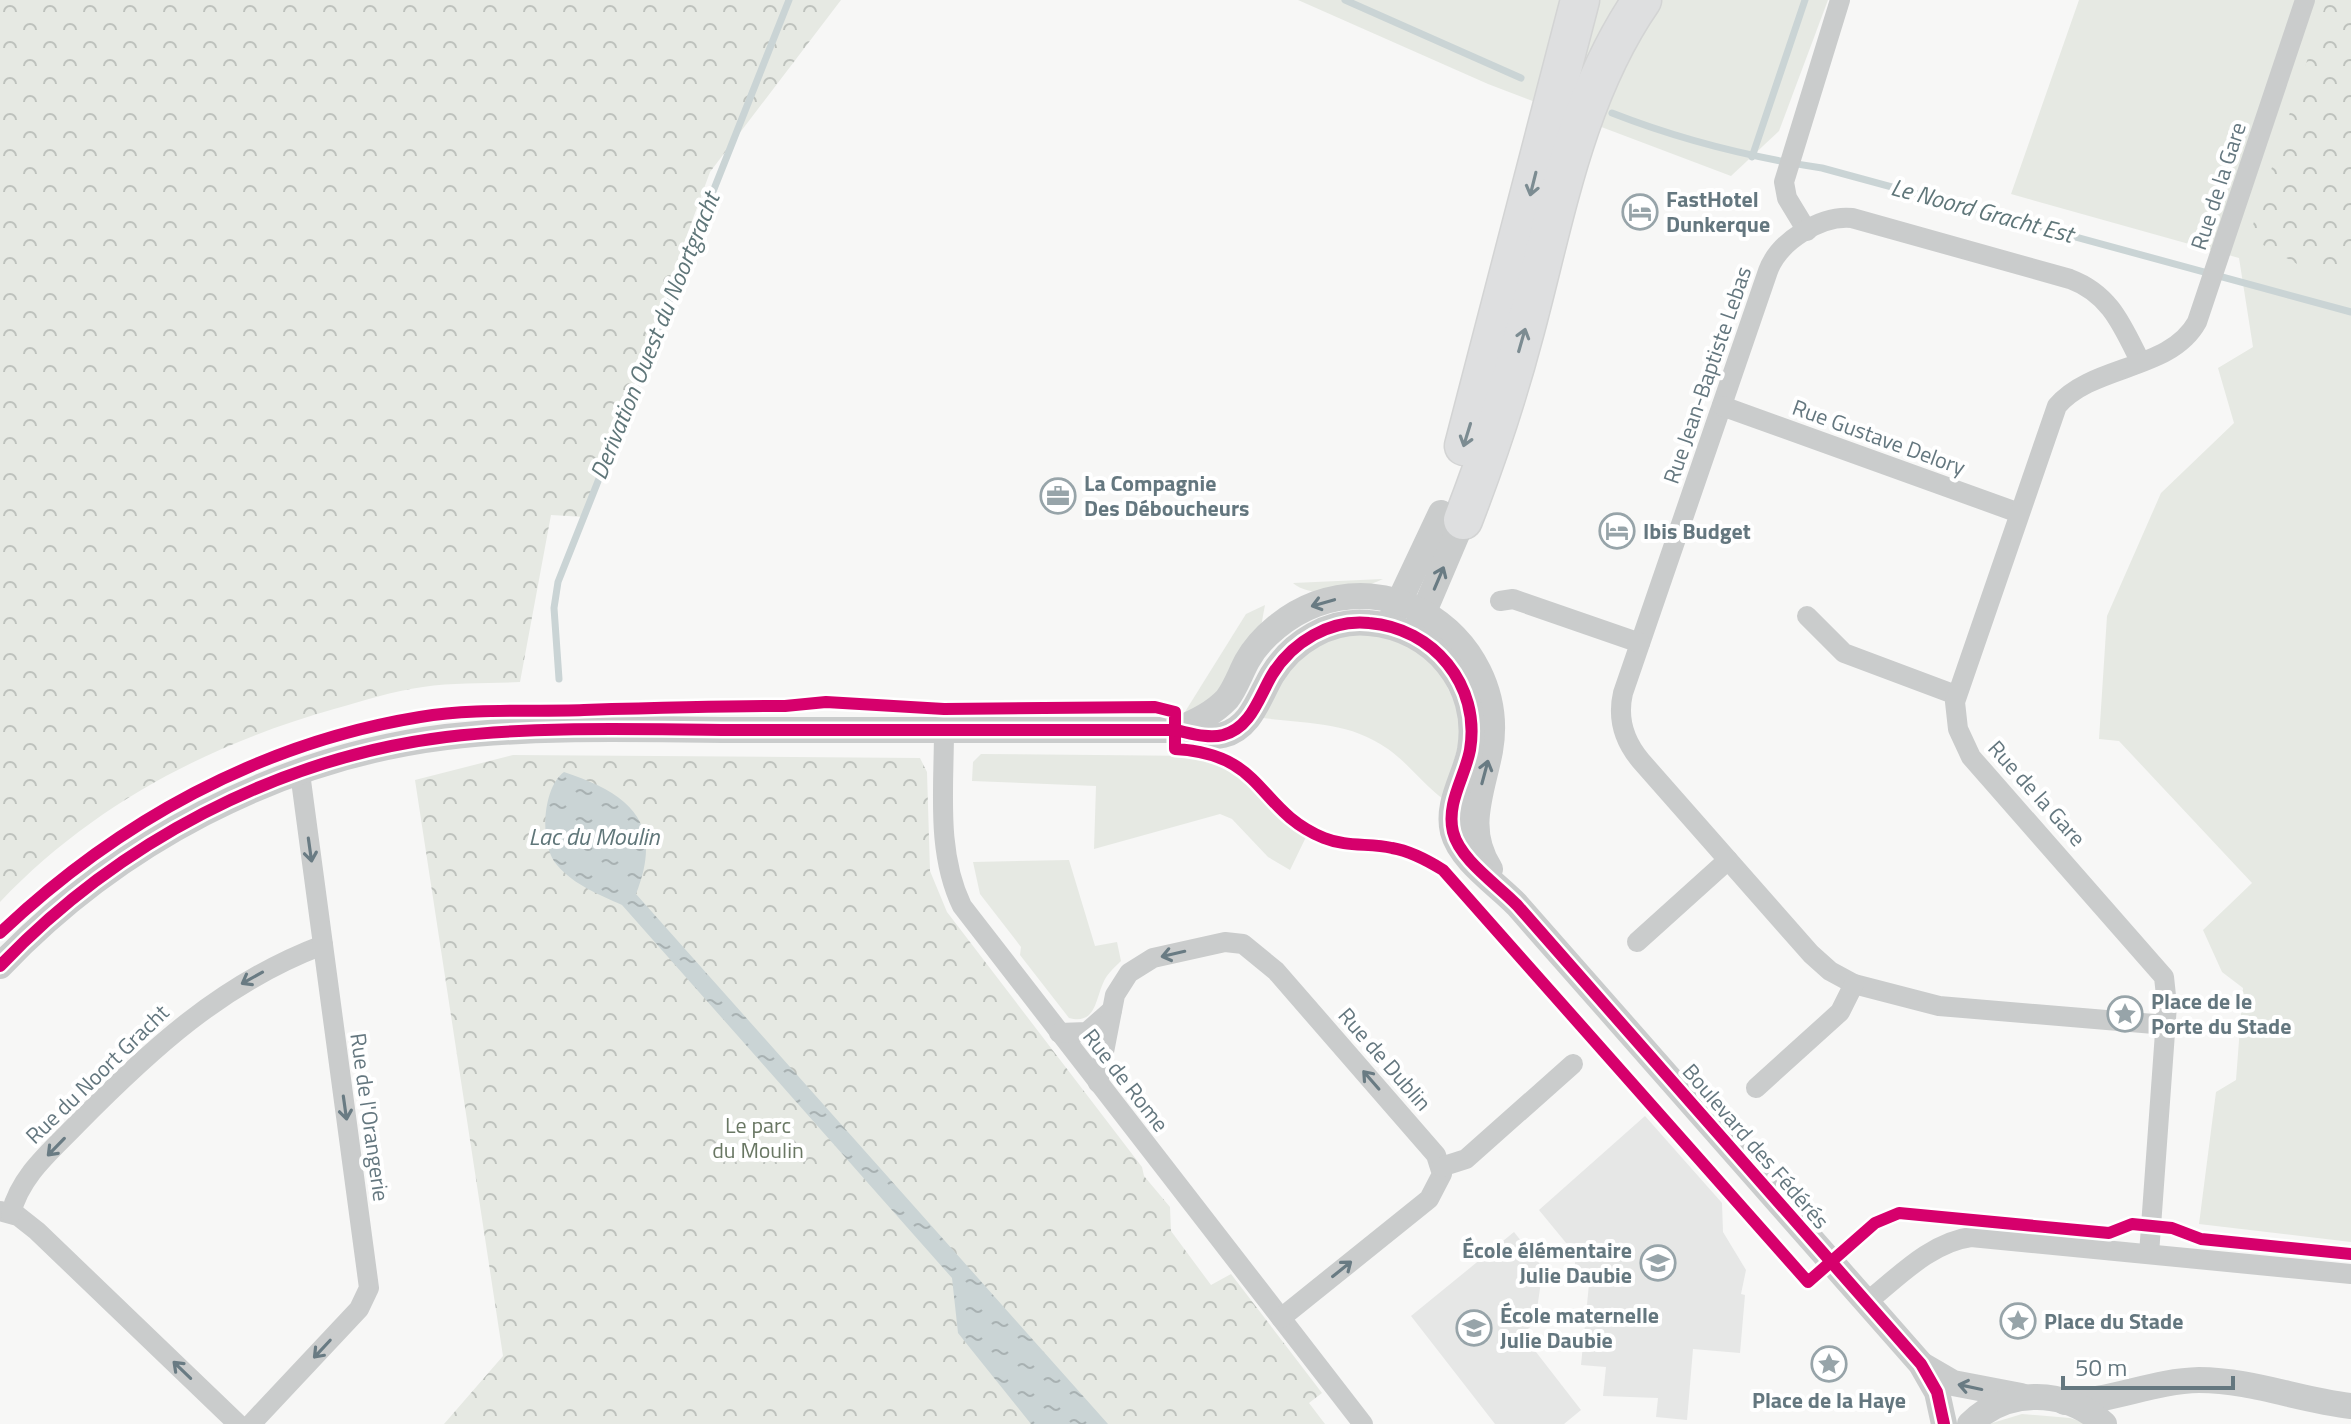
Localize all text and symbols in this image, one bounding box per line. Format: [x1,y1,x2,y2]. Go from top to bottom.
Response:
street label: Rue de la Gare [2181,118,2255,254]
water label: Le Noord Gracht Est [1887,168,2081,253]
one-way arrow [1525,171,1540,197]
place label: FastHotel Dunkerque [1666,182,1770,241]
water label: Derivation Ouest du Noortgracht [580,184,729,485]
hotel icon: FastHotel Dunkerque [1621,193,1659,231]
street label: Rue Jean-Baptiste Lebas [1654,262,1760,488]
one-way arrow [1516,328,1531,353]
street label: Rue Gustave Delory [1788,390,1971,484]
one-way arrow [1459,422,1474,448]
place label: La Compagnie Des Déboucheurs [1084,466,1250,525]
office icon: La Compagnie Des Déboucheurs [1039,477,1077,515]
hotel icon: Ibis Budget [1598,512,1636,550]
place label: Ibis Budget [1643,514,1751,548]
one-way arrow [1432,566,1447,591]
one-way arrow [1311,596,1336,611]
street label: Rue de la Gare [1980,732,2094,854]
one-way arrow [1478,759,1493,785]
water label: Lac du Moulin [529,818,660,854]
one-way arrow [303,837,318,862]
one-way arrow [1160,947,1186,962]
one-way arrow [241,970,264,986]
place label: Place de le Porte du Stade [2151,984,2291,1043]
place icon: Place de le Porte du Stade [2106,995,2144,1033]
street label: Rue du Noort Gracht [17,996,177,1152]
street label: Rue de Dublin [1330,1000,1440,1118]
street label: Rue de Rome [1075,1021,1177,1139]
street label: Rue de l'Orangerie [341,1031,399,1203]
street label: Boulevard des Fédérés [1674,1056,1838,1236]
one-way arrow [1362,1070,1380,1091]
one-way arrow [338,1095,353,1120]
park label: Le parc du Moulin [712,1108,804,1167]
one-way arrow [47,1136,66,1156]
place label: École élémentaire Julie Daubie [1462,1233,1632,1292]
school or university icon: École élémentaire Julie Daubie [1639,1244,1677,1282]
one-way arrow [1331,1260,1352,1278]
place label: École maternelle Julie Daubie [1500,1298,1659,1357]
place icon: Place du Stade [1999,1302,2037,1340]
place label: Place du Stade [2044,1304,2183,1338]
school or university icon: École maternelle Julie Daubie [1455,1309,1493,1347]
one-way arrow [312,1339,331,1359]
scale bar [2063,1340,2233,1390]
place icon: Place de la Haye [1810,1345,1848,1383]
text: 50 m [2075,1349,2127,1385]
one-way arrow [173,1361,192,1380]
one-way arrow [1958,1379,1984,1394]
place label: Place de la Haye [1752,1383,1906,1417]

